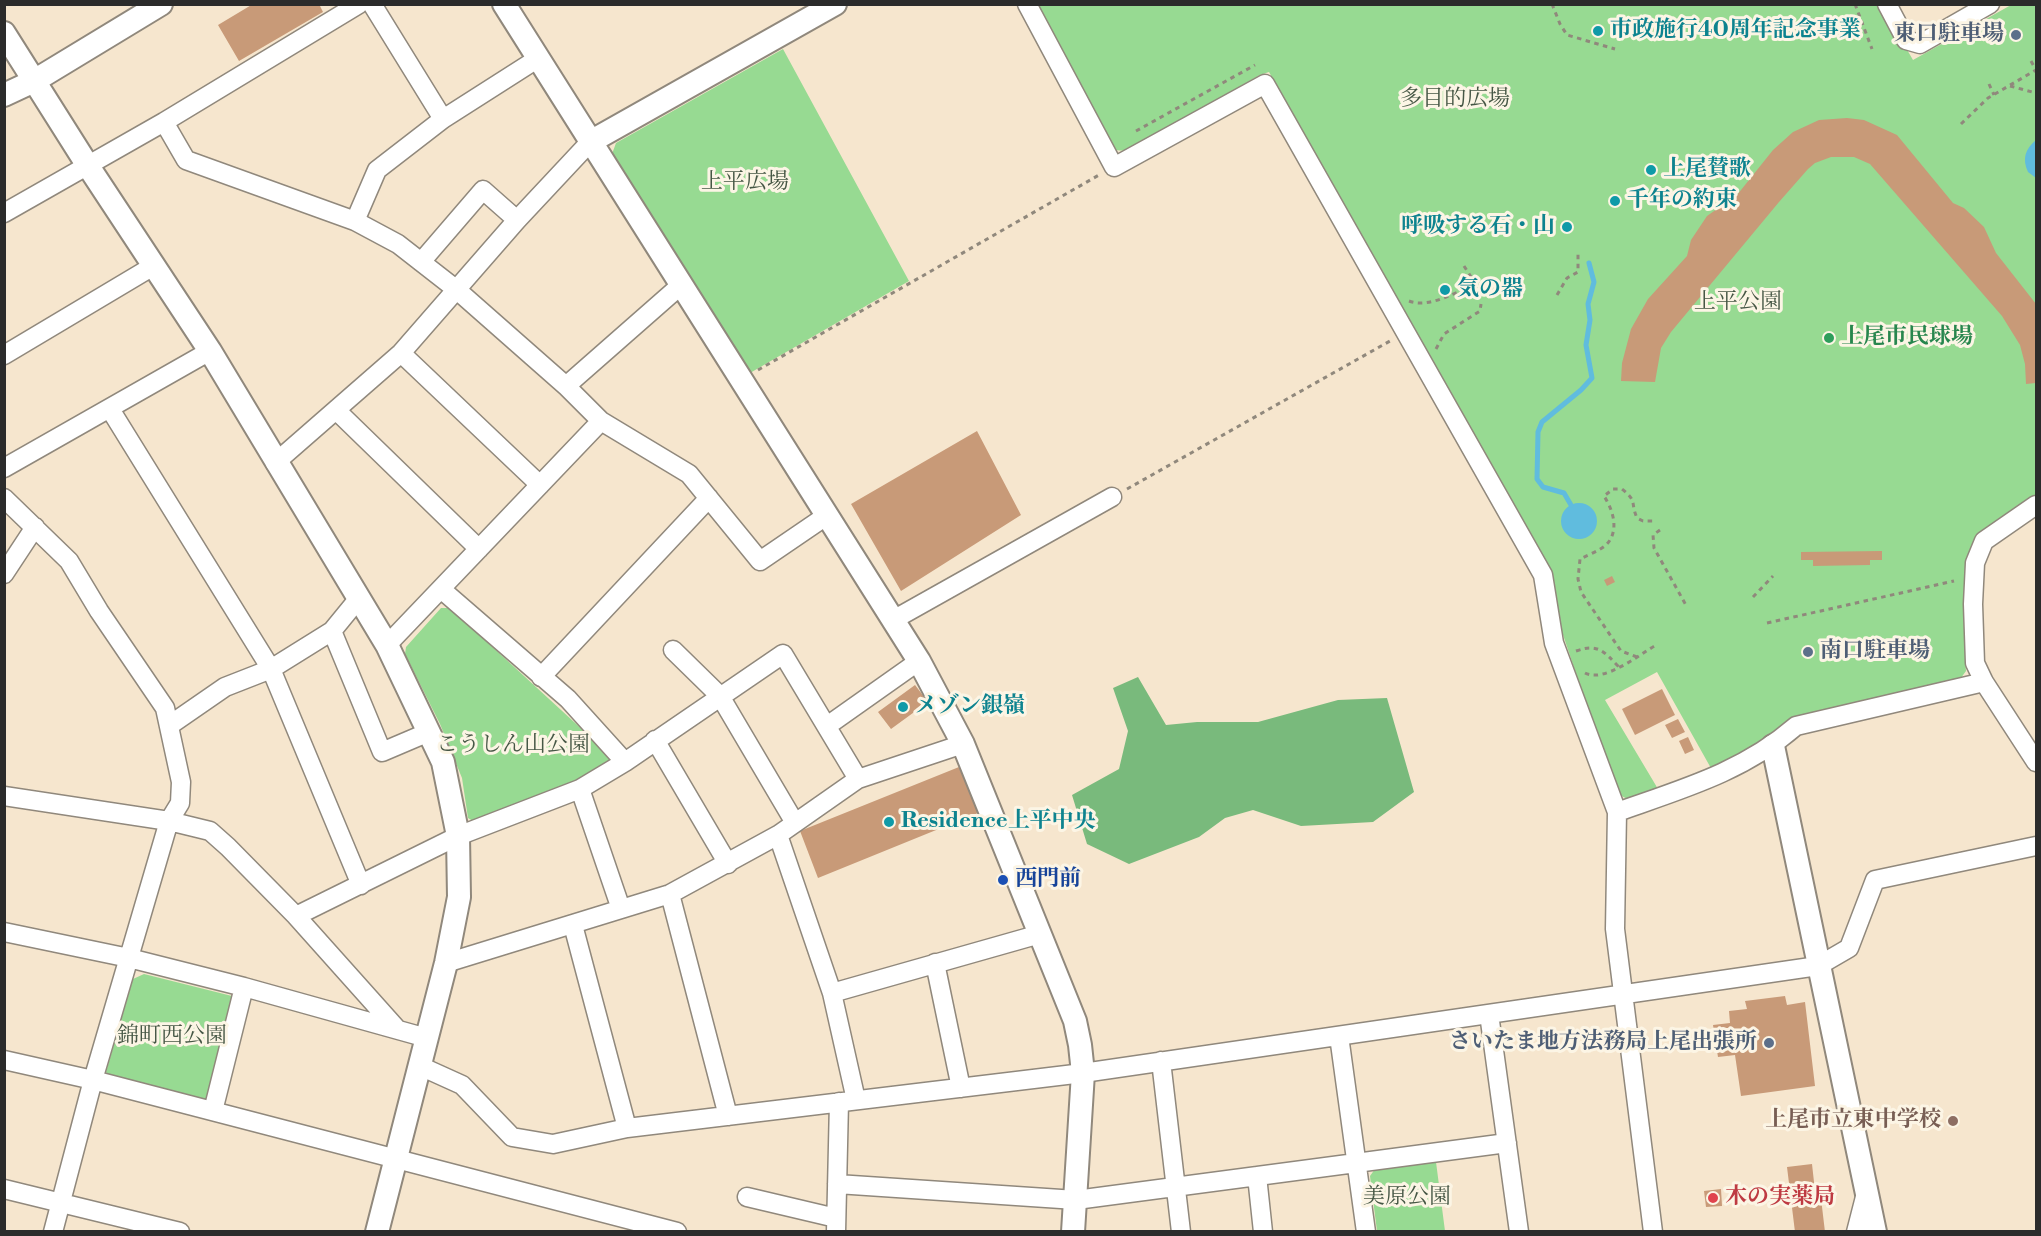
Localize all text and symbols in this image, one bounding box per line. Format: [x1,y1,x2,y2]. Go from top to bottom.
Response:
place label: 市政施行40周年記念事業 [1610,18,1861,44]
place label: 東口駐車場 [1894,22,2004,48]
marker: 市政施行40周年記念事業 [1591,24,1605,38]
marker: 東口駐車場 [2009,28,2023,42]
park label: 多目的広場 [1400,87,1510,113]
place label: 上尾賛歌 [1663,157,1751,183]
marker: 上尾賛歌 [1644,163,1658,177]
park label: 上平広場 [701,170,789,196]
place label: 千年の約束 [1627,188,1737,214]
marker: 千年の約束 [1608,194,1622,208]
place label: 呼吸する石・山 [1401,214,1555,240]
marker: 呼吸する石・山 [1560,220,1574,234]
place label: 気の器 [1457,277,1523,303]
marker: 気の器 [1438,283,1452,297]
park label: 上平公園 [1694,290,1782,316]
place label: 上尾市民球場 [1841,325,1973,351]
marker: 上尾市民球場 [1822,331,1836,345]
place label: 南口駐車場 [1820,639,1930,665]
marker: 南口駐車場 [1801,645,1815,659]
place label: メゾン銀嶺 [915,694,1025,720]
marker: メゾン銀嶺 [896,700,910,714]
park label: こうしん山公園 [436,733,590,759]
place label: Residence上平中央 [901,809,1096,835]
marker: Residence上平中央 [882,815,896,829]
place label: 西門前 [1015,867,1081,893]
marker: 西門前 [996,873,1010,887]
park label: 錦町西公園 [117,1024,227,1050]
place label: さいたま地方法務局上尾出張所 [1449,1030,1757,1056]
marker: さいたま地方法務局上尾出張所 [1762,1036,1776,1050]
place label: 上尾市立東中学校 [1765,1108,1941,1134]
marker: 上尾市立東中学校 [1946,1114,1960,1128]
park label: 美原公園 [1363,1185,1451,1211]
place label: 木の実薬局 [1725,1185,1835,1211]
marker: 木の実薬局 [1706,1191,1720,1205]

